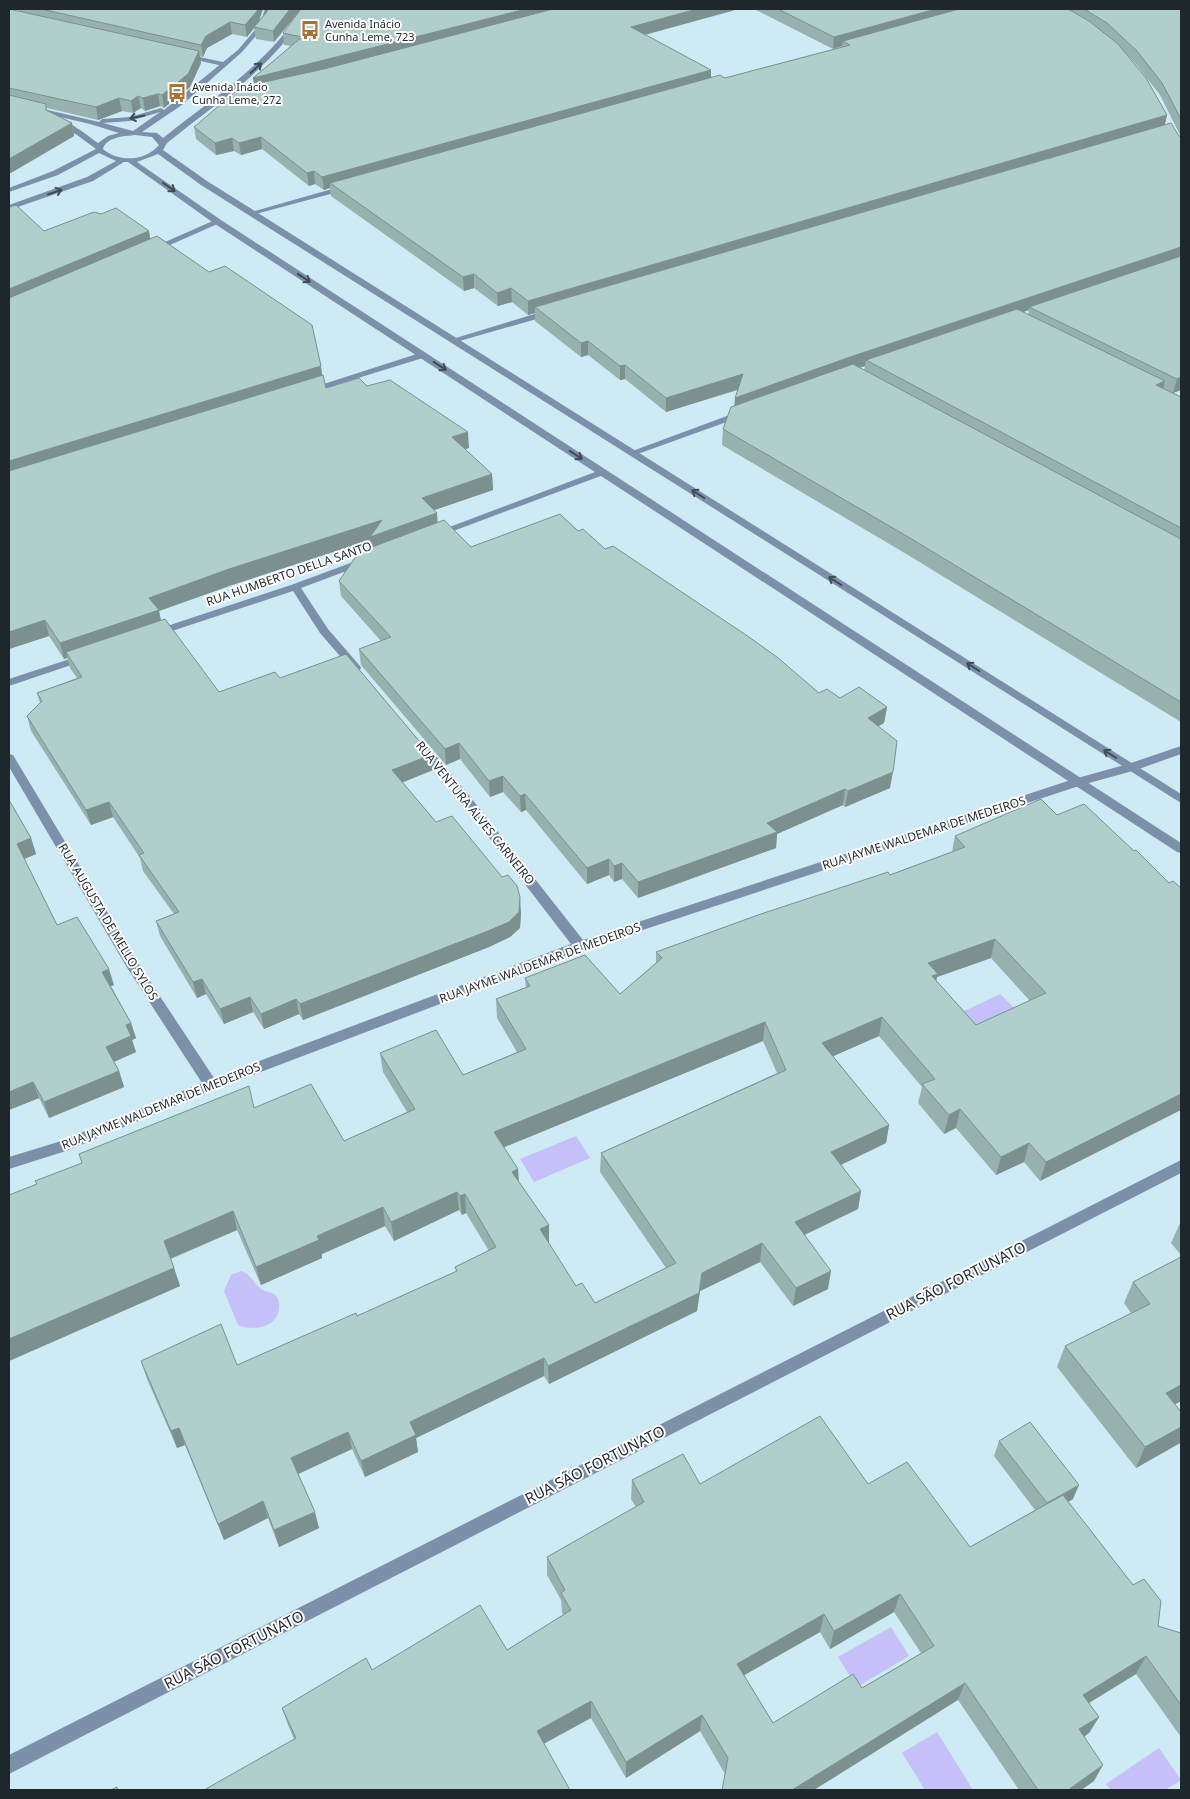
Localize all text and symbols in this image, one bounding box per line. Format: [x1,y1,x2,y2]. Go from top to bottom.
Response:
place label: Avenida Inácio Cunha Leme, 723 [325,16,415,44]
bus stop icon: Avenida Inácio Cunha Leme, 723 [299,19,321,41]
one-way arrow [250,62,263,74]
place label: Avenida Inácio Cunha Leme, 272 [192,79,282,107]
bus stop icon: Avenida Inácio Cunha Leme, 272 [166,82,188,104]
one-way arrow [129,113,145,122]
one-way arrow [162,182,176,192]
one-way arrow [47,187,62,196]
one-way arrow [297,272,311,283]
one-way arrow [433,361,447,372]
one-way arrow [569,450,583,460]
one-way arrow [691,489,705,499]
street label: RUA HUMBERTO DELLA SANTO [204,537,374,610]
one-way arrow [829,575,843,585]
one-way arrow [966,662,980,672]
street label: RUA VENTURA ALVES CARNEIRO [412,737,539,888]
one-way arrow [1104,749,1118,759]
street label: RUA JAYME WALDEMAR DE MEDEIROS [820,791,1028,873]
street label: RUA AUGUSTA DE MELLO SYLOS [55,840,162,1004]
street label: RUA JAYME WALDEMAR DE MEDEIROS [437,918,643,1007]
street label: RUA JAYME WALDEMAR DE MEDEIROS [59,1058,263,1153]
street label: RUA SÃO FORTUNATO [882,1236,1029,1324]
street label: RUA SÃO FORTUNATO [521,1420,668,1508]
street label: RUA SÃO FORTUNATO [160,1605,307,1693]

